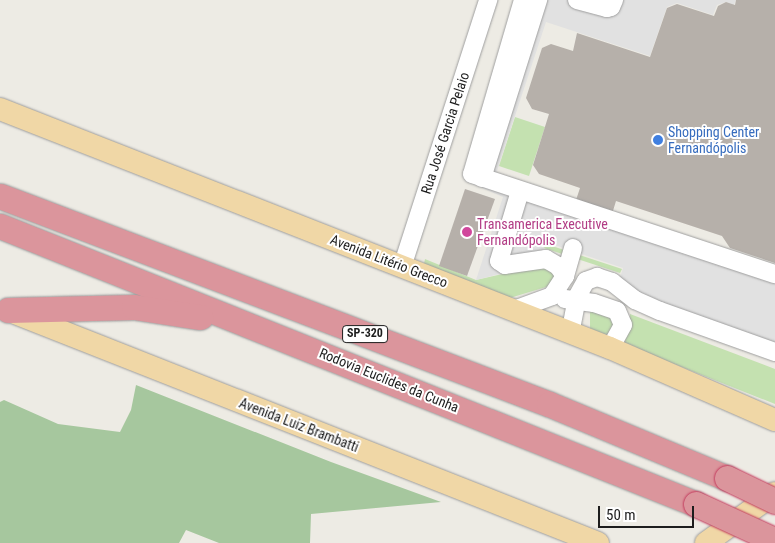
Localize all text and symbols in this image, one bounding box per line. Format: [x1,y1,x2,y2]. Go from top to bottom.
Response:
street label: Rua José Garcia Pelaio [417,70,473,196]
place label: Shopping Center Fernandópolis [668,124,759,156]
marker: Shopping Center Fernandópolis [652,134,664,146]
place label: Transamerica Executive Fernandópolis [477,216,608,248]
marker: Transamerica Executive Fernandópolis [461,226,473,238]
street label: Avenida Litério Grecco [328,231,450,291]
road number: SP-320 [341,324,389,344]
street label: Rodovia Euclides da Cunha [317,344,461,416]
street label: Avenida Luiz Brambatti [237,394,361,456]
scale bar [600,496,696,528]
text: 50 m [606,506,636,524]

